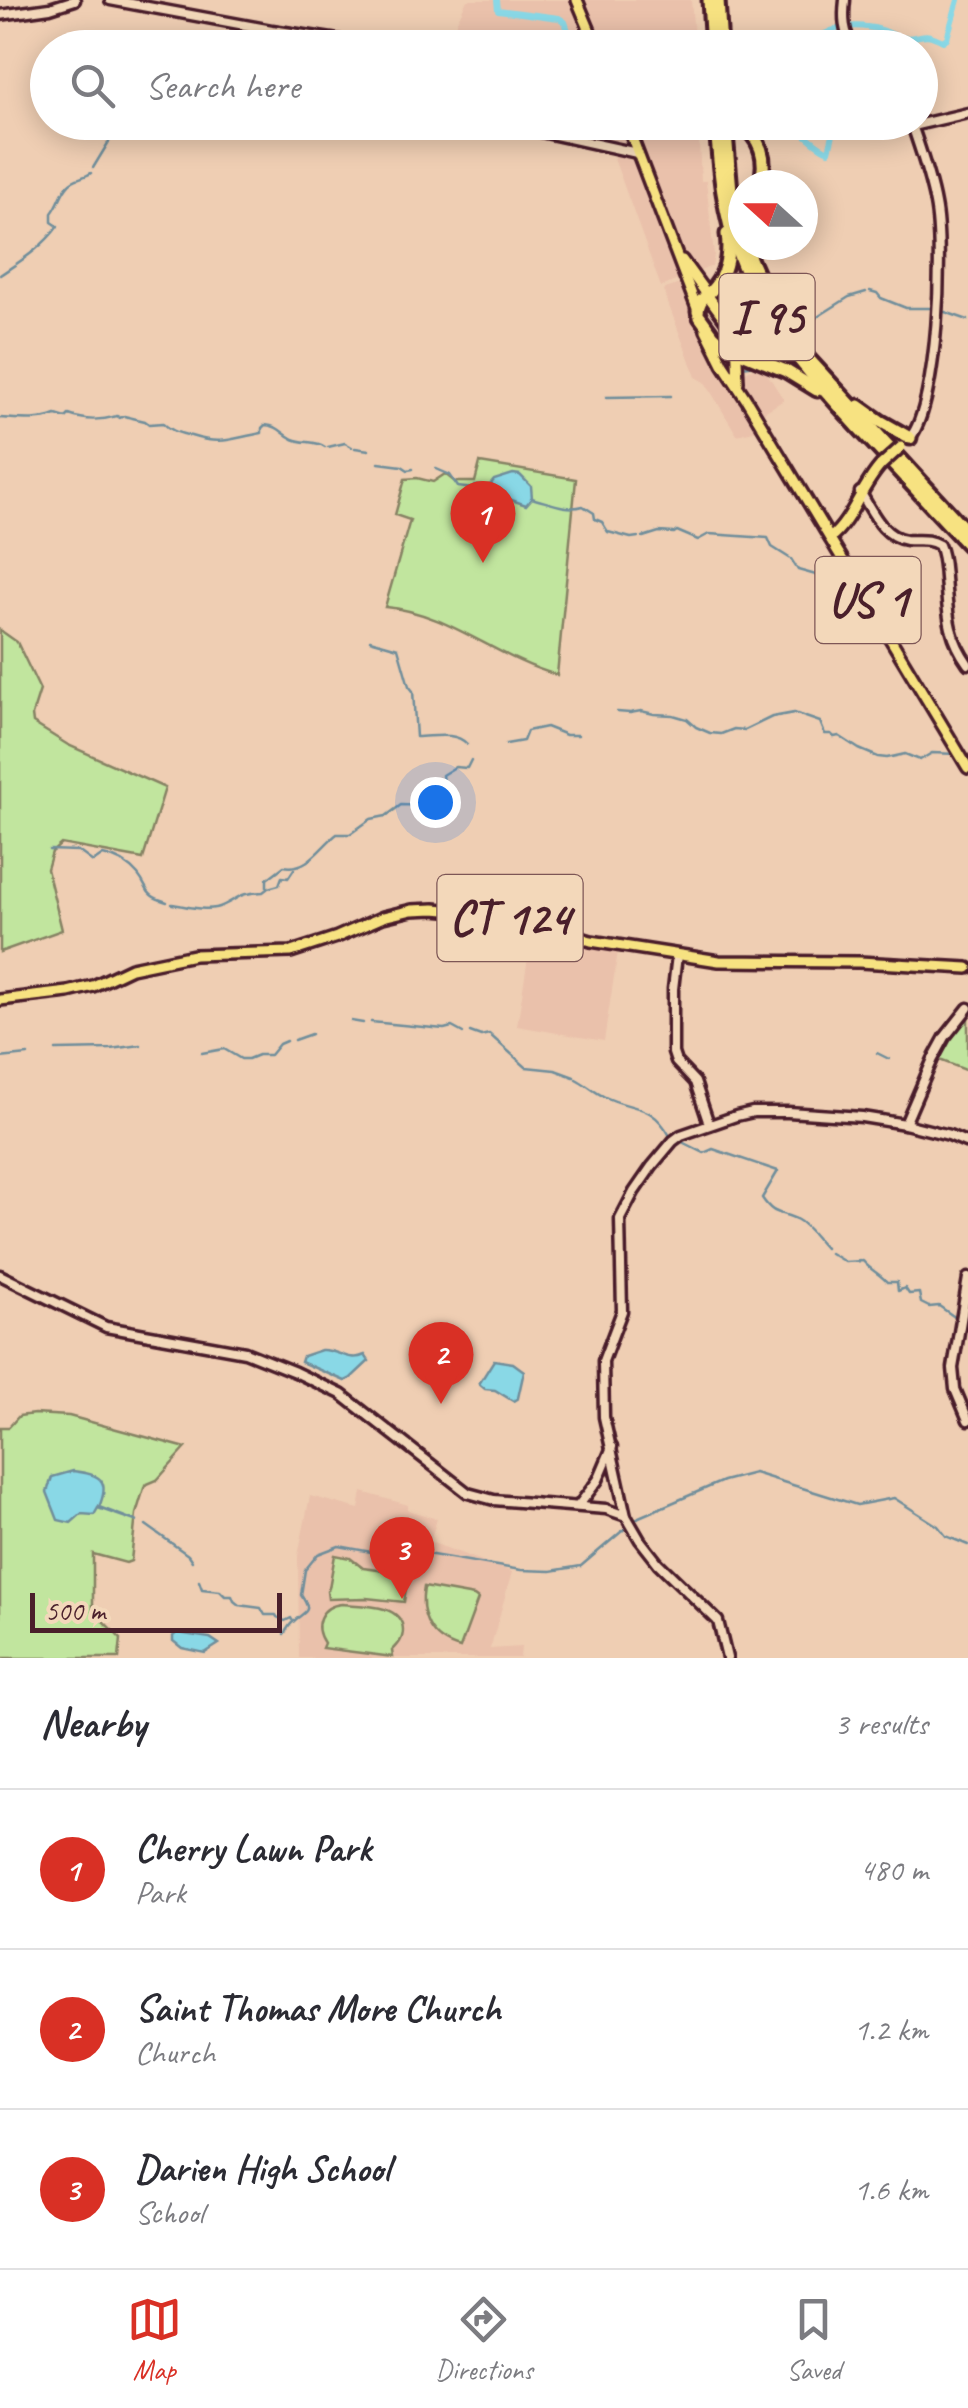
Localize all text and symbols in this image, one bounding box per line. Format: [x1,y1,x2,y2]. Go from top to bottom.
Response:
search box [30,30,938,140]
icon: search [65,58,120,113]
text: Search here [145,62,300,109]
north arrow [728,170,818,260]
road number: I 95 [720,274,814,360]
pin: 1 [450,480,516,563]
road number: US 1 [816,557,920,643]
your location [410,777,461,828]
road number: CT 124 [438,875,582,961]
pin: 2 [408,1322,474,1404]
pin: 3 [370,1516,434,1599]
scale bar [30,1588,282,1632]
text: 500 m [45,1593,105,1628]
text: Nearby [40,1697,146,1750]
text: 3 results [834,1703,928,1744]
text: Cherry Lawn Park [135,1825,371,1872]
text: 1 [65,1849,80,1890]
text: 480 m [859,1849,928,1890]
text: Park [135,1872,186,1913]
text: Saint Thomas More Church [135,1985,501,2032]
text: 2 [65,2009,80,2050]
text: 1.2 km [854,2009,928,2050]
text: Church [135,2032,215,2073]
text: Darien High School [135,2145,390,2192]
text: 3 [65,2169,80,2210]
text: 1.6 km [854,2169,928,2210]
text: School [135,2192,204,2233]
tab: Map [127,2292,182,2387]
tab: Directions [435,2292,533,2387]
tab: Saved [786,2292,841,2387]

